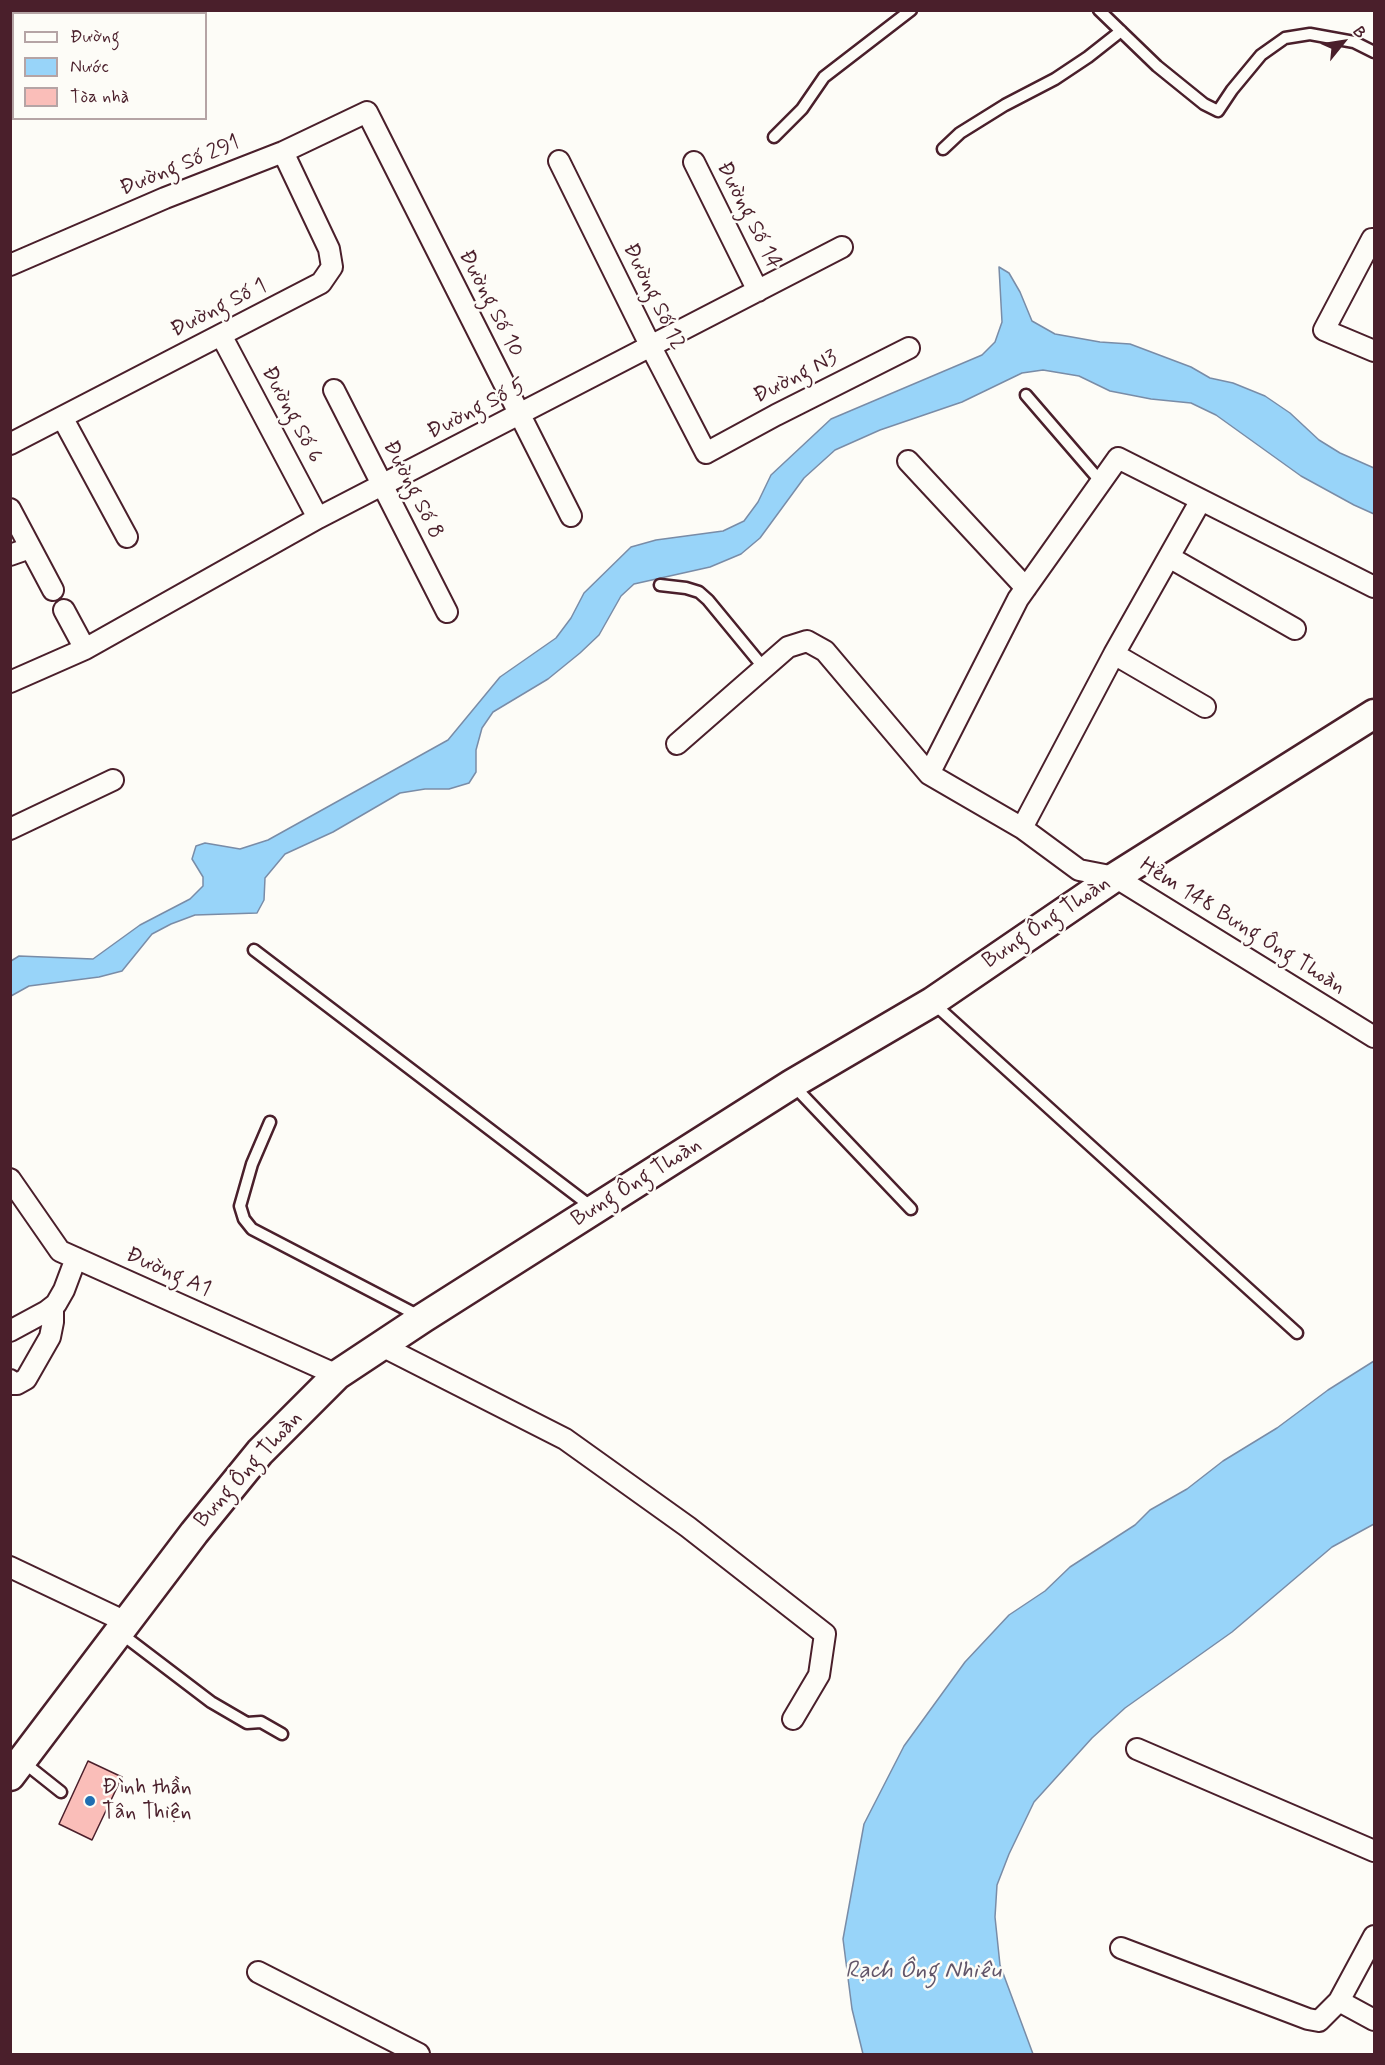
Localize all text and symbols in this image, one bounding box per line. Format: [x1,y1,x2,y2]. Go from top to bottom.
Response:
legend [12,12,207,120]
north arrow [1313,12,1373,72]
text: B [1347,23,1371,42]
text: Đường [70,25,120,49]
text: Nước [70,55,109,79]
text: Tòa nhà [70,85,129,109]
street label: Đường Số 291 [116,131,244,203]
street label: Đường Số 14 [710,158,786,274]
street label: Đường Số 12 [616,239,690,355]
street label: Đường Số 10 [452,246,528,362]
street label: Đường Số 1 [167,274,271,344]
street label: Đường N3 [749,346,843,410]
street label: Đường Số 6 [255,362,327,468]
street label: Đường Số 5 [423,374,531,446]
street label: Đường Số 8 [376,436,448,544]
street label: Hẻm 148 Bưng Ông Thoàn [1134,853,1350,1001]
street label: Bưng Ông Thoàn [978,871,1116,975]
street label: Bưng Ông Thoàn [567,1133,707,1233]
street label: Đường A1 [121,1242,215,1304]
street label: Bưng Ông Thoàn [190,1406,308,1534]
place label: Đình thần Tân Thiện [102,1775,192,1826]
marker: Đình thần Tân Thiện [83,1794,97,1808]
water label: Rạch Ông Nhiêu [845,1958,1001,1986]

